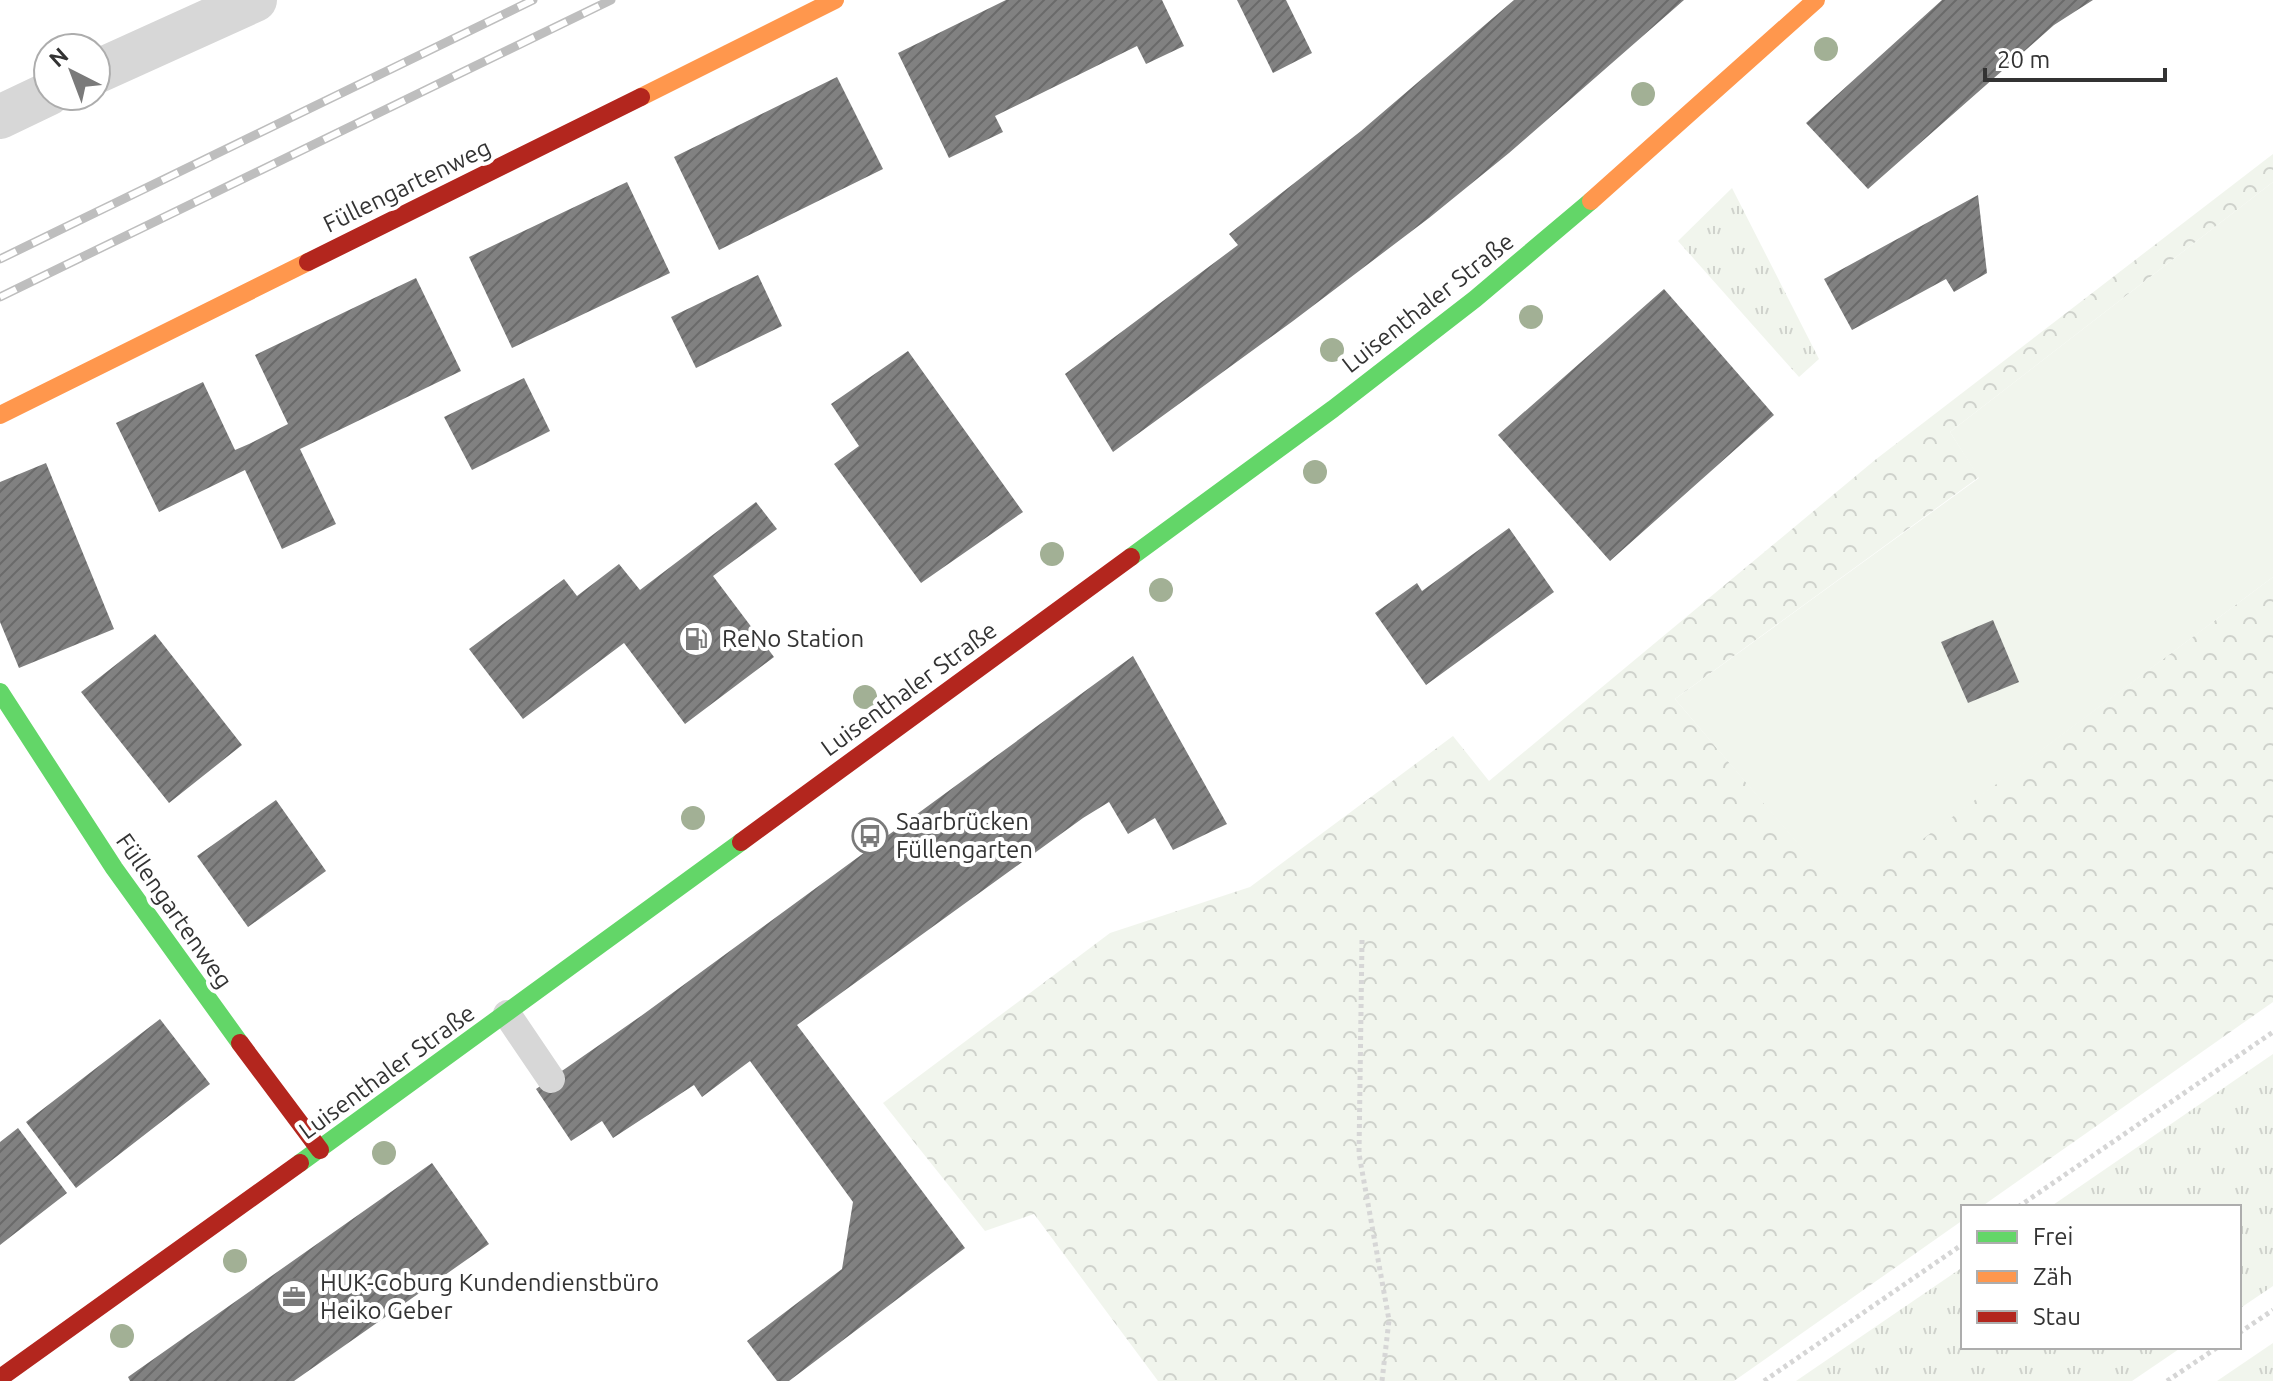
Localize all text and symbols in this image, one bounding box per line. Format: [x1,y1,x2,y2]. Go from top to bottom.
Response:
north arrow [32,32,112,112]
scale bar [1985,32,2165,82]
text: N [44,42,73,72]
text: 20 m [1997,46,2050,73]
street label: Füllengartenweg [319,133,495,238]
street label: Luisenthaler Straße [1337,227,1519,378]
street label: Luisenthaler Straße [816,616,1002,761]
fuel station icon: ReNo Station [677,620,715,658]
place label: ReNo Station [722,625,864,652]
place label: Saarbrücken Füllengarten [896,808,1033,863]
bus stop icon: Saarbrücken Füllengarten [851,817,889,855]
street label: Füllengartenweg [111,828,238,993]
street label: Luisenthaler Straße [294,999,480,1144]
legend [1961,1205,2241,1349]
text: Frei [2033,1223,2073,1250]
text: Zäh [2033,1263,2073,1290]
place label: HUK-Coburg Kundendienstbüro Heiko Geber [320,1269,659,1324]
office icon: HUK-Coburg Kundendienstbüro Heiko Geber [275,1278,313,1316]
text: Stau [2033,1303,2081,1330]

